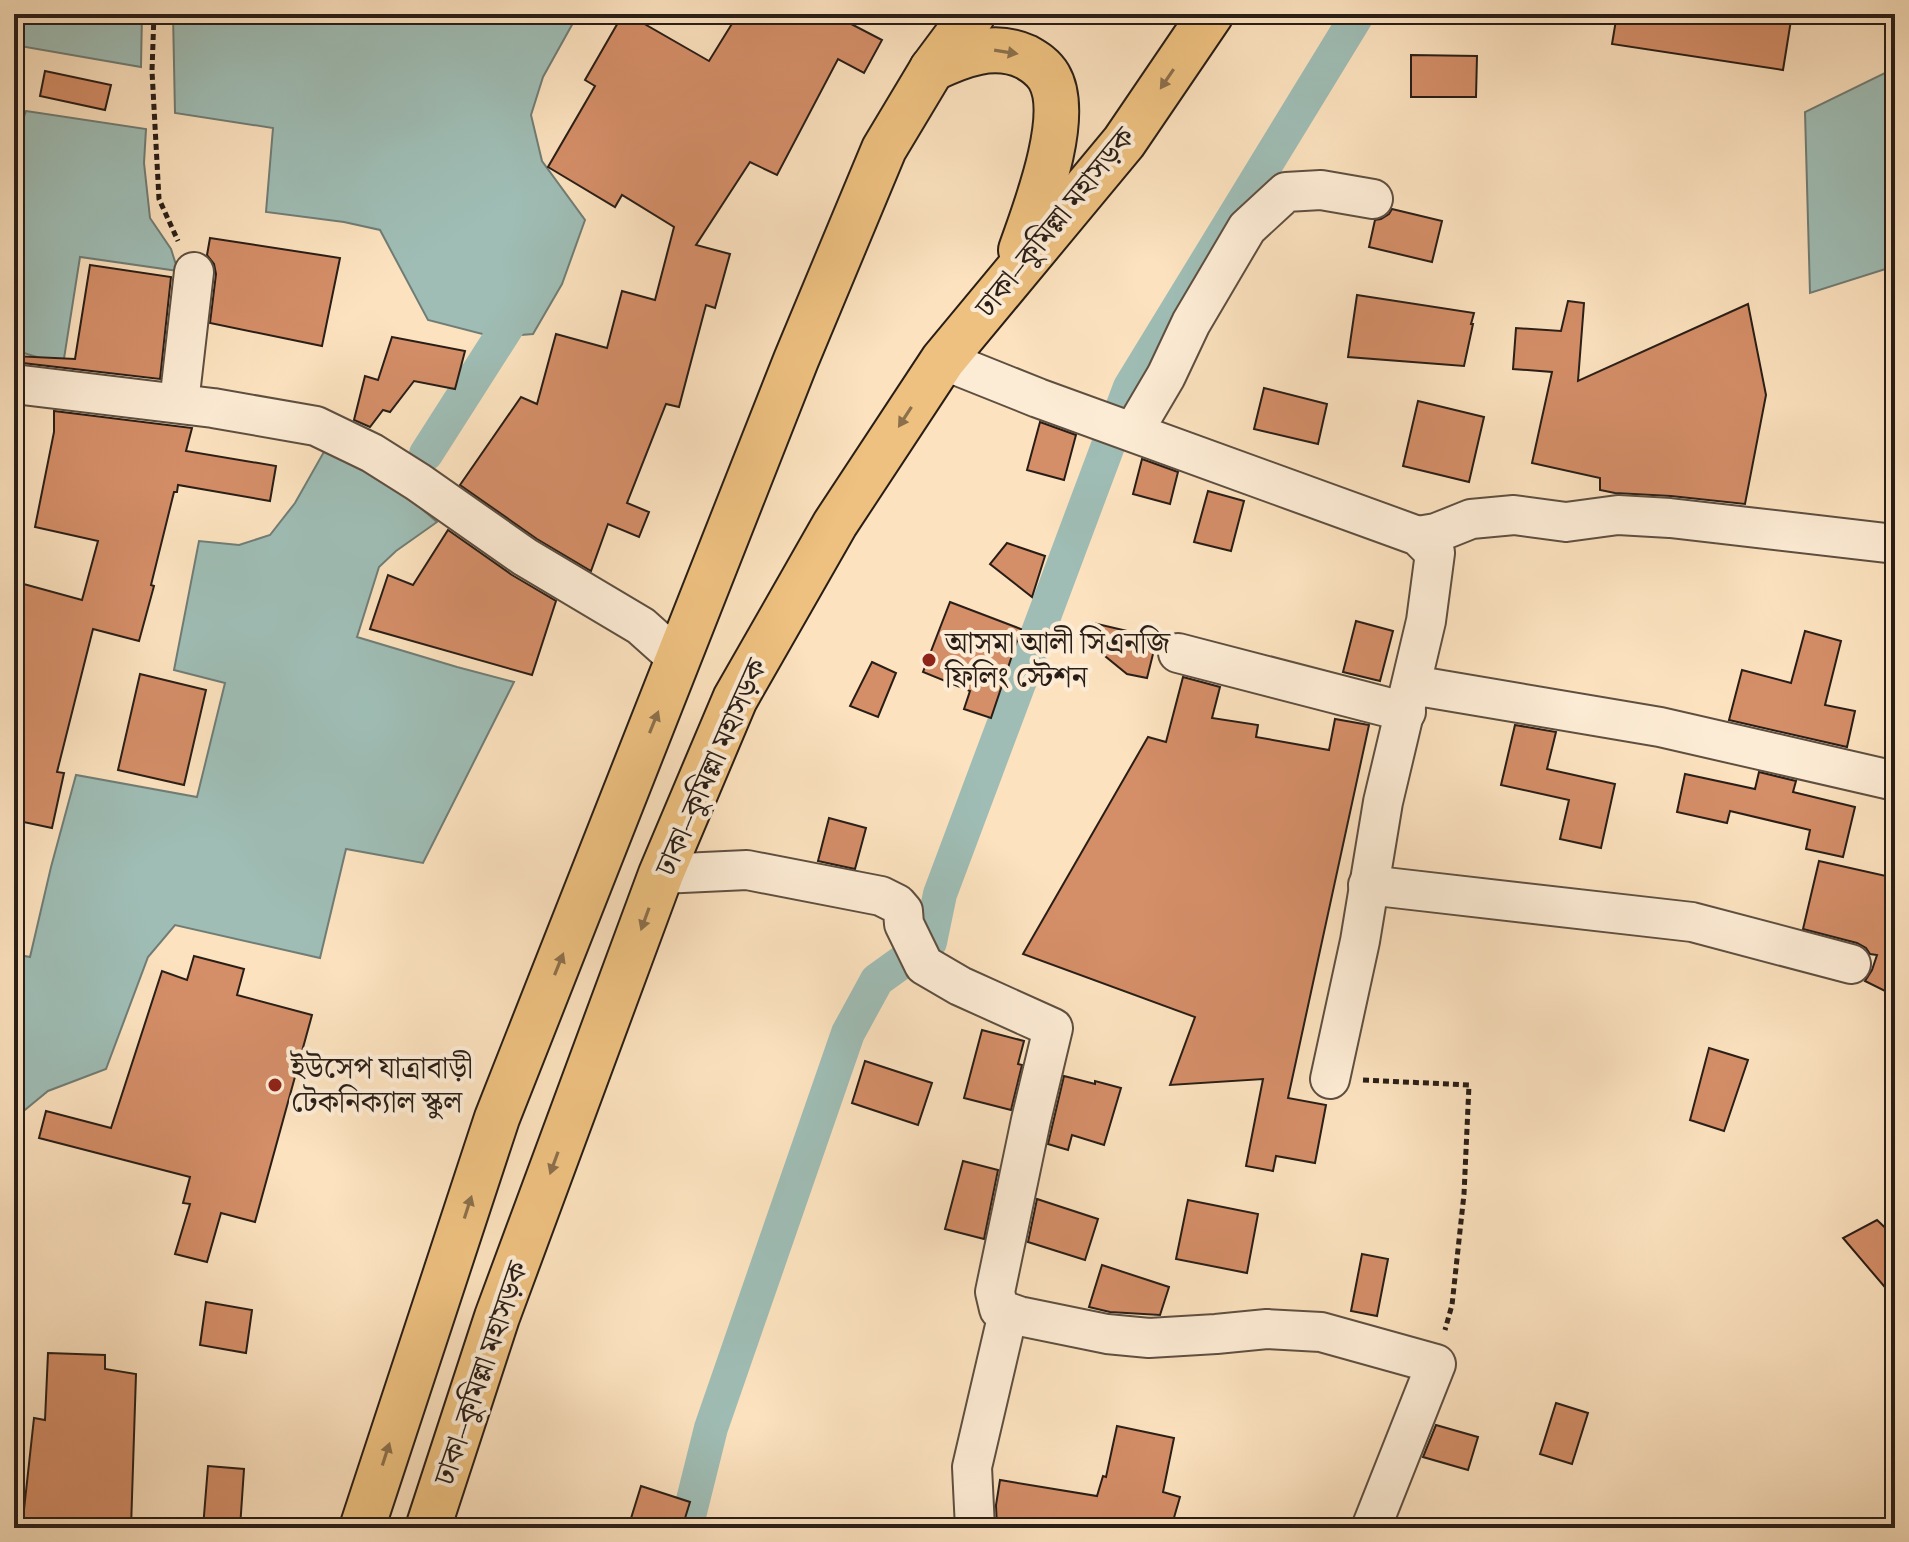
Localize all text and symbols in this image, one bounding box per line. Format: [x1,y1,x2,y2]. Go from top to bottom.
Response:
one-way arrow [993,47,1018,59]
one-way arrow [1160,68,1175,89]
street label: ঢাকা–কুমিল্লা মহাসড়ক [967,119,1145,326]
one-way arrow [898,406,913,427]
place label: আসমা আলী সিএনজি ফিলিং স্টেশন [944,625,1171,697]
marker: আসমা আলী সিএনজি ফিলিং স্টেশন [920,651,938,669]
street label: ঢাকা–কুমিল্লা মহাসড়ক [647,652,777,883]
one-way arrow [648,710,661,734]
one-way arrow [638,907,650,931]
one-way arrow [552,952,565,976]
place label: ইউসেপ যাত্রাবাড়ী টেকনিক্যাল স্কুল [290,1050,473,1122]
marker: ইউসেপ যাত্রাবাড়ী টেকনিক্যাল স্কুল [266,1076,284,1094]
one-way arrow [547,1151,560,1175]
one-way arrow [462,1195,474,1219]
street label: ঢাকা–কুমিল্লা মহাসড়ক [426,1256,538,1491]
one-way arrow [380,1442,393,1466]

